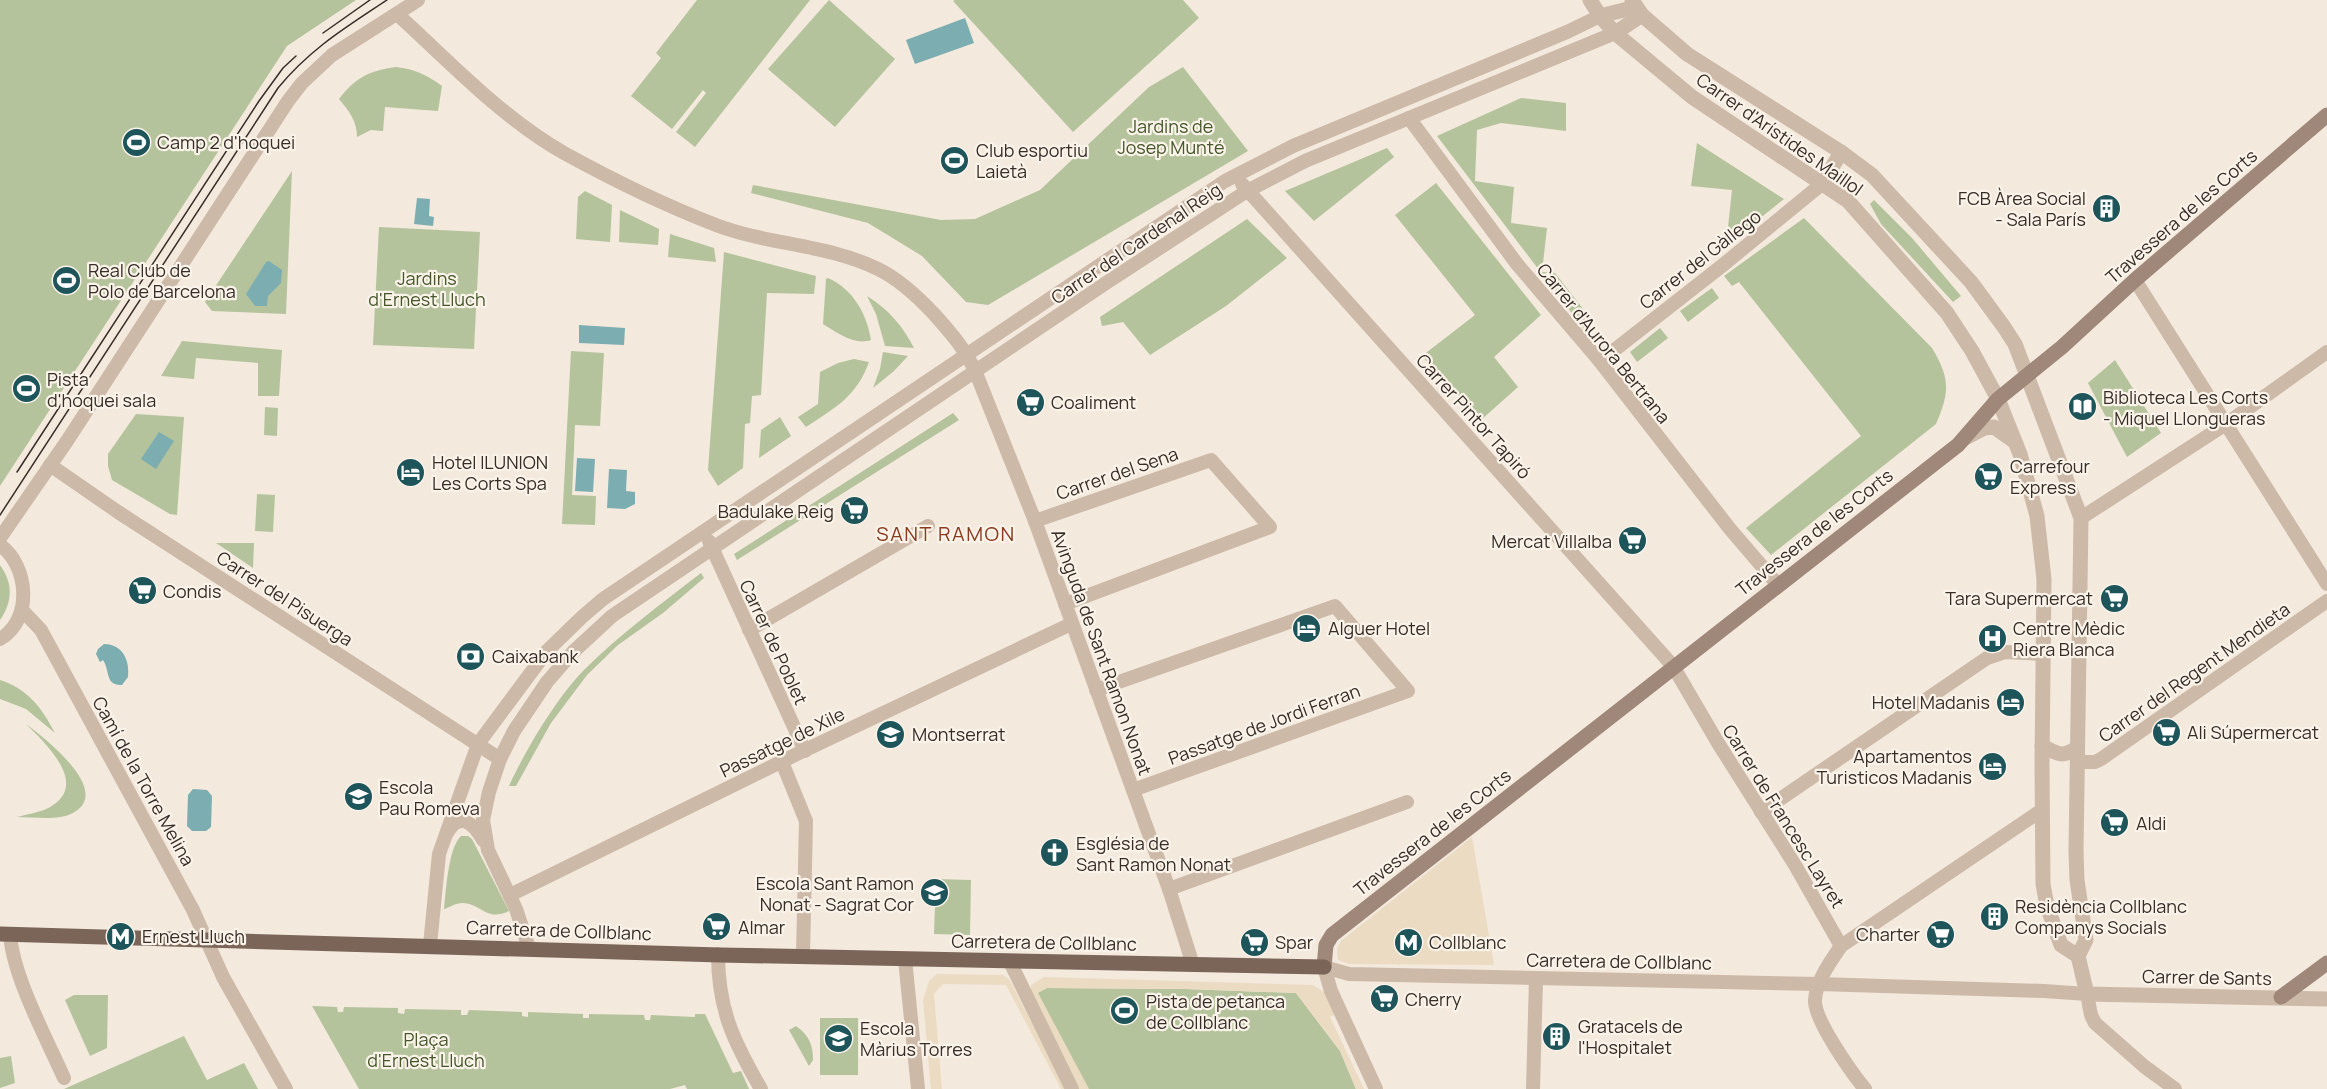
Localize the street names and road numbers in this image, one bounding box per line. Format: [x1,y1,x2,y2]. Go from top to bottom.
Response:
street label: Carrer d'Arístides Maillol [1692,67,1868,201]
street label: Travessera de les Corts [2100,144,2262,288]
street label: Carrer del Cardenal Reig [1046,177,1226,309]
street label: Carrer del Gàllego [1634,204,1766,314]
street label: Carrer d'Aurora Bertrana [1532,258,1676,428]
street label: Carrer Pintor Tapiró [1411,348,1537,484]
street label: Carrer del Sena [1053,441,1181,505]
street label: Travessera de les Corts [1730,463,1898,601]
street label: Avinguda de Sant Ramon Nonat [1046,526,1158,778]
street label: Carrer del Pisuerga [212,545,358,651]
street label: Carrer de Poblet [735,576,813,708]
street label: Carrer del Regent Mendieta [2094,597,2294,747]
street label: Passatge de Jordi Ferran [1165,678,1363,770]
street label: Camí de la Torre Melina [87,692,201,870]
street label: Passatge de Xile [716,701,848,783]
street label: Carrer de Francesc Layret [1718,720,1850,912]
street label: Travessera de les Corts [1348,763,1516,901]
street label: Carretera de Collblanc [466,915,652,945]
street label: Carretera de Collblanc [951,928,1137,956]
street label: Carretera de Collblanc [1526,947,1712,975]
street label: Carrer de Sants [2142,964,2272,990]

